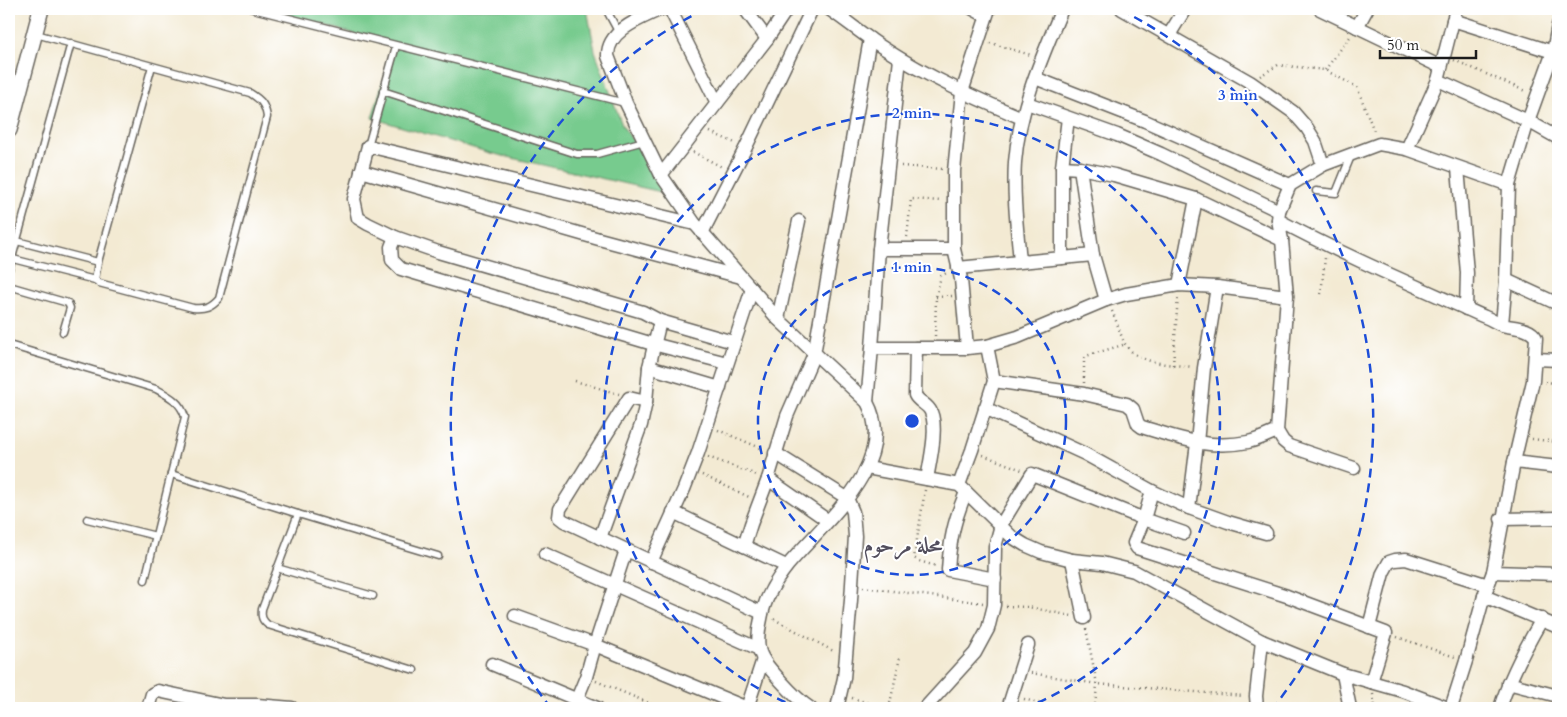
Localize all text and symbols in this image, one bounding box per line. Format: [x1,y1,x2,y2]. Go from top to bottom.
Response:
scale bar [1380,28,1476,60]
text: 50 m [1387,35,1419,55]
text: 3 min [1218,85,1258,105]
text: 2 min [892,103,932,123]
text: 1 min [892,257,932,277]
centre of rings [903,412,921,430]
district label: محلة مرحوم [864,531,944,564]

